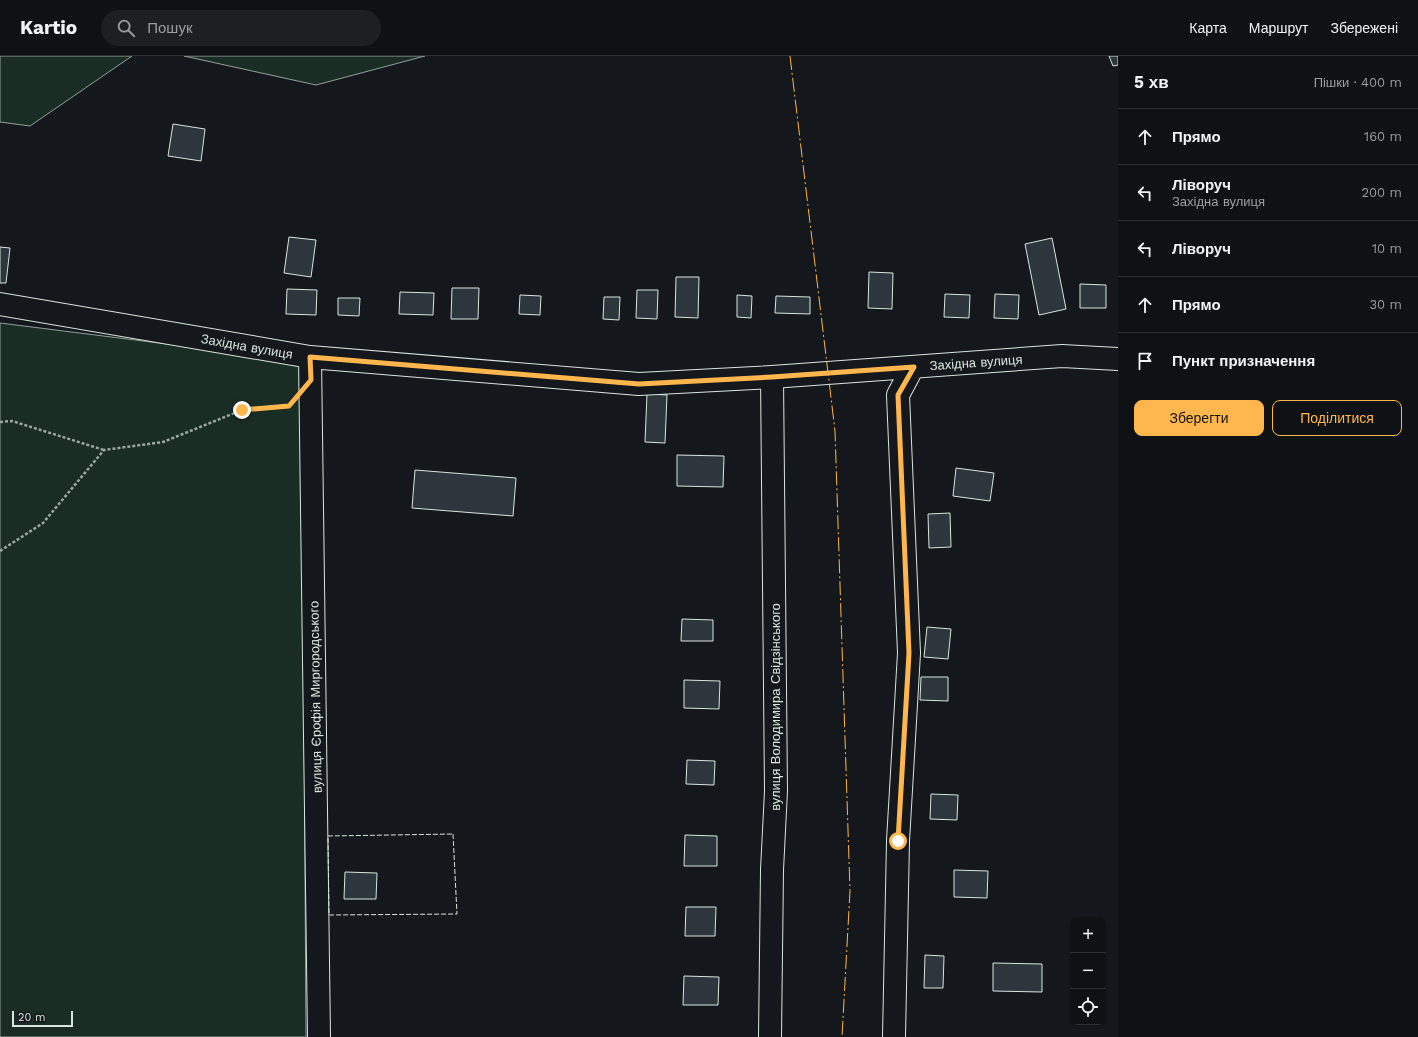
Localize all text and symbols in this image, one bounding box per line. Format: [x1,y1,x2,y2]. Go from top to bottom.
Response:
search box [101,10,381,46]
text: Kartio [20,16,77,39]
icon: search [115,17,137,39]
text: Пошук [147,19,192,37]
text: Карта [1189,20,1227,36]
text: Маршрут [1249,20,1308,36]
text: Збережені [1330,20,1398,36]
text: 5 хв [1134,72,1169,92]
text: Пішки · 400 m [1314,75,1402,90]
icon: ahead [1134,126,1156,148]
text: Прямо [1172,128,1221,146]
text: 160 m [1364,129,1402,144]
text: Ліворуч [1172,176,1231,194]
icon: left [1134,182,1156,204]
text: 200 m [1361,185,1402,200]
text: Західна вулиця [1172,194,1265,209]
icon: left [1134,238,1156,260]
text: Ліворуч [1172,240,1231,258]
text: 10 m [1372,241,1402,256]
icon: ahead [1134,294,1156,316]
text: Прямо [1172,296,1221,314]
text: 30 m [1370,297,1402,312]
street label: Західна вулиця [200,331,294,362]
icon: arrive [1134,350,1156,372]
street label: Західна вулиця [929,352,1023,373]
text: Пункт призначення [1172,352,1315,370]
button: Зберегти [1134,400,1264,436]
button: Поділитися [1272,400,1402,436]
route end [233,401,251,419]
street label: вулиця Єрофія Миргородського [306,601,325,793]
street label: вулиця Володимира Свідзінського [768,603,783,811]
route start [889,832,907,850]
map controls [1070,917,1106,1025]
button: + [1070,917,1106,953]
button: − [1070,953,1106,989]
button: locate [1070,989,1106,1025]
scale bar [12,1009,73,1028]
text: 20 m [18,1011,46,1024]

